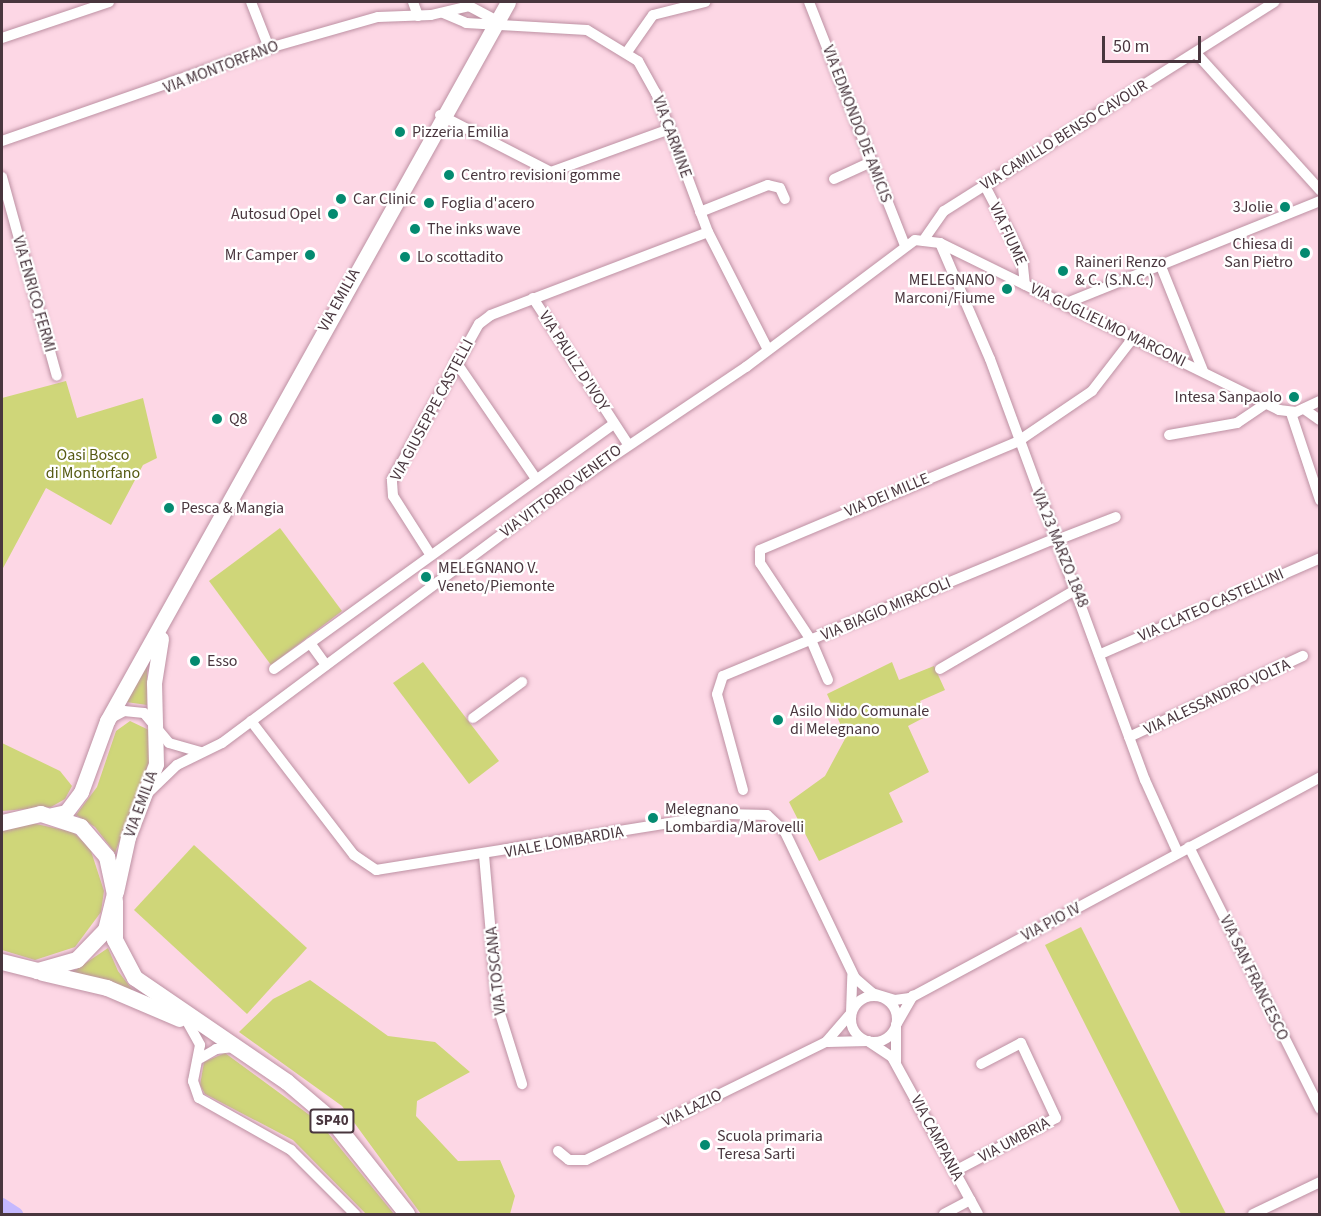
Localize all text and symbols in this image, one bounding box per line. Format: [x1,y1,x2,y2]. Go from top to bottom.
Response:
scale bar [1105,24,1204,62]
text: 50 m [1113,34,1149,59]
street label: VIA MONTORFANO [161,36,281,98]
street label: VIA EDMONDO DE AMICIS [818,43,896,205]
street label: VIA CAMILLO BENSO CAVOUR [977,76,1151,194]
street label: VIA CARMINE [648,93,696,181]
place label: Pizzeria Emilia [412,122,509,142]
marker: Pizzeria Emilia [393,125,407,139]
place label: Centro revisioni gomme [461,165,620,185]
marker: Centro revisioni gomme [442,168,456,182]
place label: Car Clinic [353,189,416,209]
marker: Car Clinic [334,192,348,206]
place label: Foglia d'acero [441,193,535,213]
marker: Foglia d'acero [422,196,436,210]
place label: 3Jolie [1233,197,1273,217]
street label: VIA FIUME [985,200,1031,268]
marker: 3Jolie [1278,200,1292,214]
place label: Autosud Opel [231,204,321,224]
marker: Autosud Opel [326,207,340,221]
place label: The inks wave [427,219,521,239]
marker: The inks wave [408,222,422,236]
street label: VIA ENRICO FERMI [8,234,60,354]
place label: Chiesa di San Pietro [1224,234,1293,272]
place label: Mr Camper [225,245,298,265]
marker: Chiesa di San Pietro [1298,246,1312,260]
place label: Lo scottadito [417,247,503,267]
marker: Mr Camper [303,248,317,262]
marker: Lo scottadito [398,250,412,264]
place label: Raineri Renzo & C. (S.N.C.) [1075,252,1166,290]
marker: Raineri Renzo & C. (S.N.C.) [1056,264,1070,278]
street label: VIA EMILIA [314,265,364,335]
place label: MELEGNANO Marconi/Fiume [894,270,995,308]
street label: VIA GUGLIELMO MARCONI [1027,279,1189,371]
marker: MELEGNANO Marconi/Fiume [1000,282,1014,296]
street label: VIA PAULZ D'IVOY [535,308,613,414]
street label: VIA GIUSEPPE CASTELLI [386,336,478,484]
place label: Intesa Sanpaolo [1174,387,1282,407]
marker: Intesa Sanpaolo [1287,390,1301,404]
place label: Q8 [229,409,248,429]
marker: Q8 [210,412,224,426]
street label: VIA VITTORIO VENETO [496,440,626,542]
park label: Oasi Bosco di Montorfano [46,445,140,483]
street label: VIA DEI MILLE [842,469,932,521]
street label: VIA 23 MARZO 1848 [1027,486,1093,610]
place label: Pesca & Mangia [181,498,284,518]
marker: Pesca & Mangia [162,501,176,515]
place label: MELEGNANO V. Veneto/Piemonte [438,558,555,596]
street label: VIA CLATEO CASTELLINI [1135,564,1287,646]
marker: MELEGNANO V. Veneto/Piemonte [419,570,433,584]
street label: VIA BIAGIO MIRACOLI [818,573,954,645]
place label: Esso [207,651,238,671]
marker: Esso [188,654,202,668]
street label: VIA ALESSANDRO VOLTA [1141,655,1293,739]
place label: Asilo Nido Comunale di Melegnano [790,701,929,739]
marker: Asilo Nido Comunale di Melegnano [771,713,785,727]
street label: VIA EMILIA [120,768,162,840]
place label: Melegnano Lombardia/Marovelli [665,799,804,837]
marker: Melegnano Lombardia/Marovelli [646,811,660,825]
street label: VIALE LOMBARDIA [503,822,625,862]
street label: VIA PIO IV [1018,899,1084,945]
street label: VIA SAN FRANCESCO [1215,912,1293,1044]
street label: VIA TOSCANA [482,926,510,1016]
street label: VIA LAZIO [659,1085,725,1131]
street label: VIA CAMPANIA [906,1092,968,1184]
road number: SP40 [308,1109,356,1133]
street label: VIA UMBRIA [975,1113,1053,1167]
place label: Scuola primaria Teresa Sarti [717,1126,823,1164]
marker: Scuola primaria Teresa Sarti [698,1138,712,1152]

